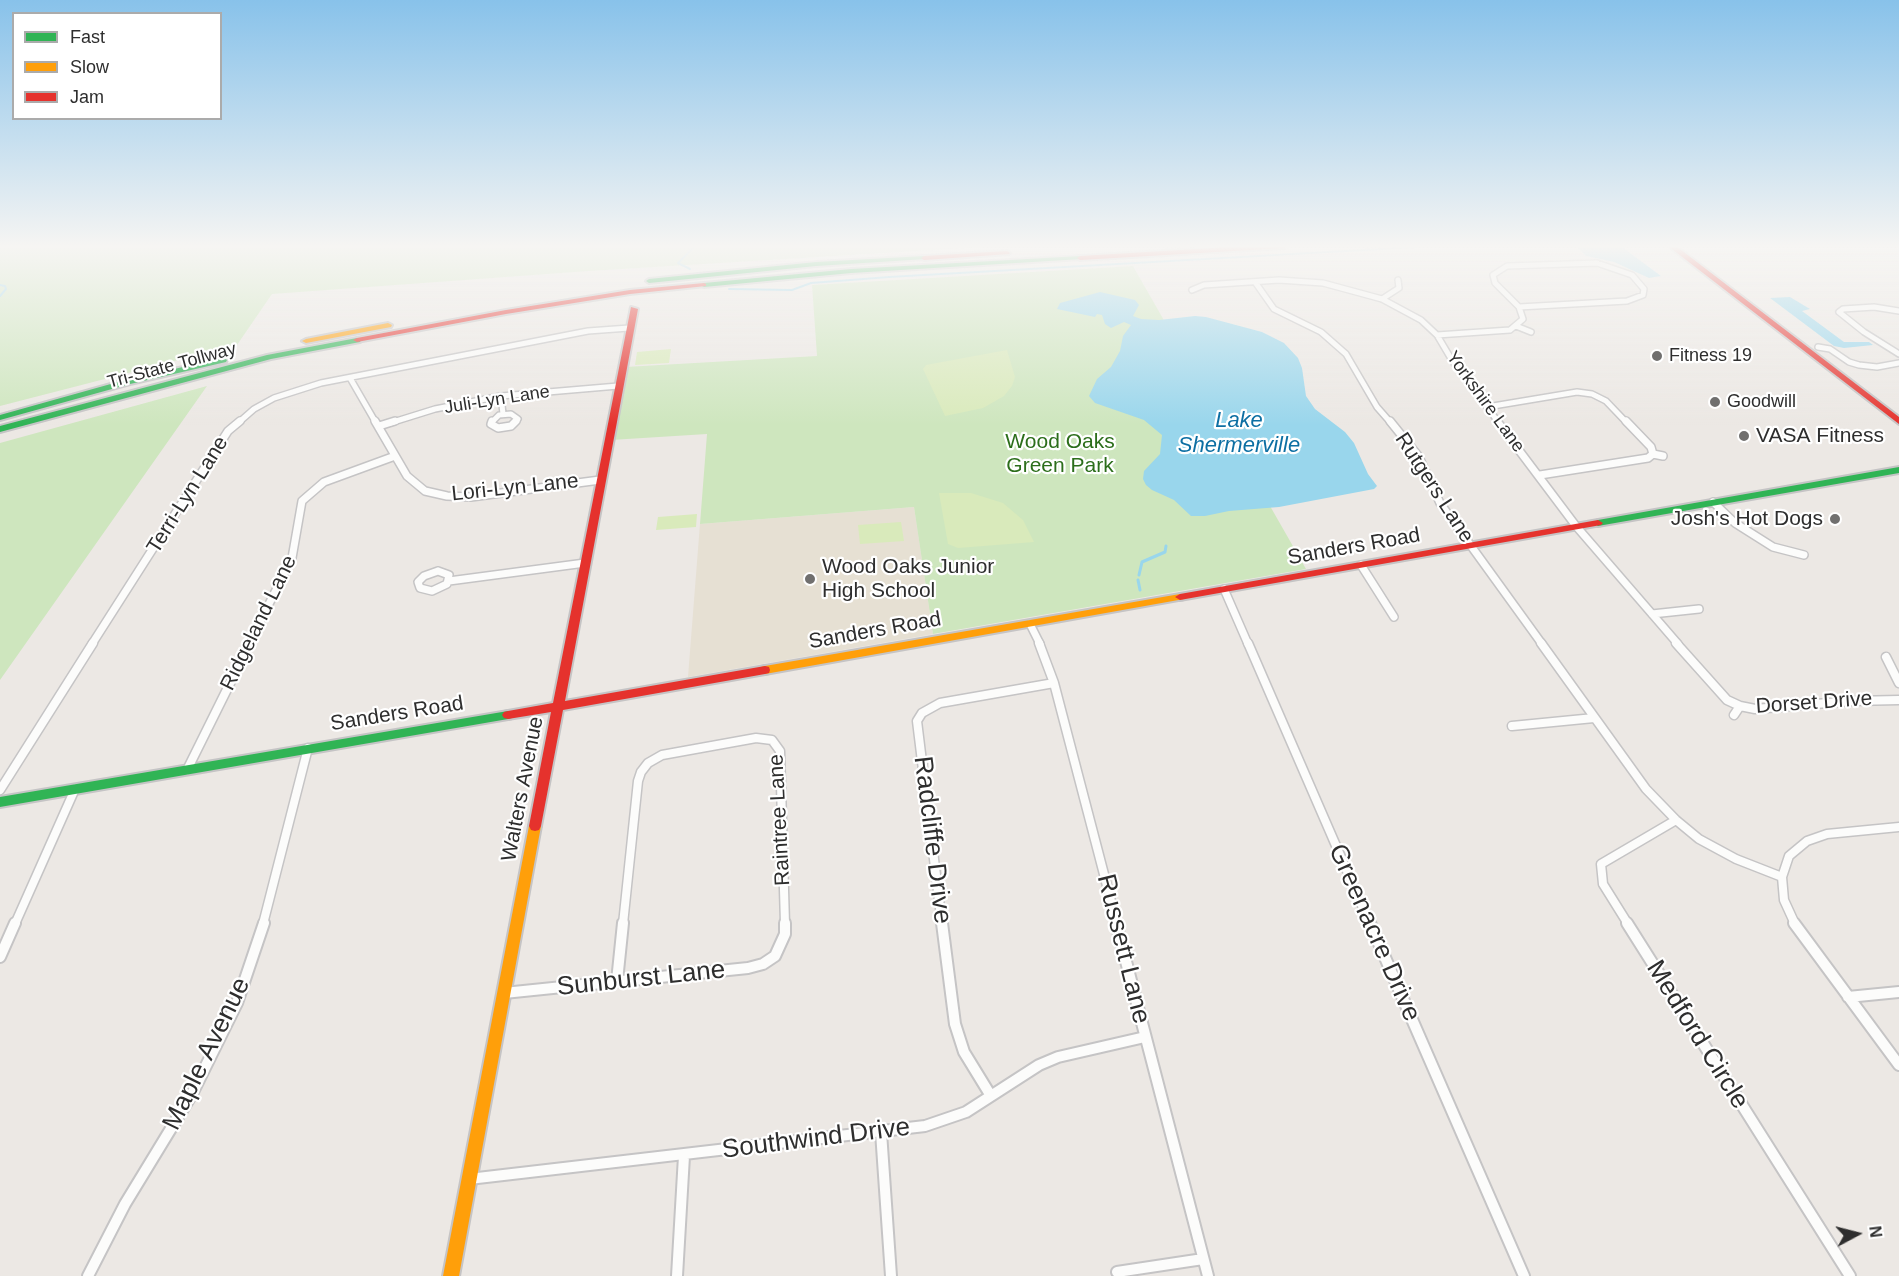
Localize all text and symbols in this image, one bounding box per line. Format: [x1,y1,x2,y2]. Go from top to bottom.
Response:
legend [12,12,222,120]
text: Fast [70,27,105,47]
text: Slow [70,57,109,77]
text: Jam [70,87,104,107]
street label: Tri-State Tollway [105,338,239,394]
place label: Fitness 19 [1669,345,1752,367]
street label: Yorkshire Lane [1441,347,1529,457]
marker: Fitness 19 [1650,349,1664,363]
street label: Juli-Lyn Lane [443,381,551,419]
place label: Goodwill [1727,391,1796,413]
marker: Goodwill [1708,395,1722,409]
water label: Lake Shermerville [1178,408,1300,460]
place label: VASA Fitness [1756,423,1884,449]
street label: Rutgers Lane [1389,428,1479,548]
park label: Wood Oaks Green Park [1005,429,1115,479]
marker: VASA Fitness [1737,429,1751,443]
street label: Terri-Lyn Lane [142,432,234,558]
street label: Lori-Lyn Lane [450,469,580,507]
place label: Josh's Hot Dogs [1671,506,1823,532]
marker: Josh's Hot Dogs [1828,512,1842,526]
street label: Sanders Road [1286,523,1422,571]
street label: Ridgeland Lane [215,551,303,695]
place label: Wood Oaks Junior High School [822,554,994,604]
marker: Wood Oaks Junior High School [803,572,817,586]
street label: Sanders Road [807,607,943,655]
street label: Dorset Drive [1755,686,1873,720]
street label: Sanders Road [329,691,465,737]
street label: Walters Avenue [497,714,549,864]
street label: Raintree Lane [764,753,796,887]
street label: Radcliffe Drive [906,754,958,926]
street label: Greenacre Drive [1321,840,1427,1026]
street label: Russett Lane [1089,871,1157,1027]
street label: Sunburst Lane [555,955,727,1003]
street label: Medford Circle [1639,955,1755,1115]
street label: Maple Avenue [157,973,257,1135]
street label: Southwind Drive [720,1112,912,1166]
north arrow [1827,1204,1887,1264]
text: N [1866,1225,1885,1239]

